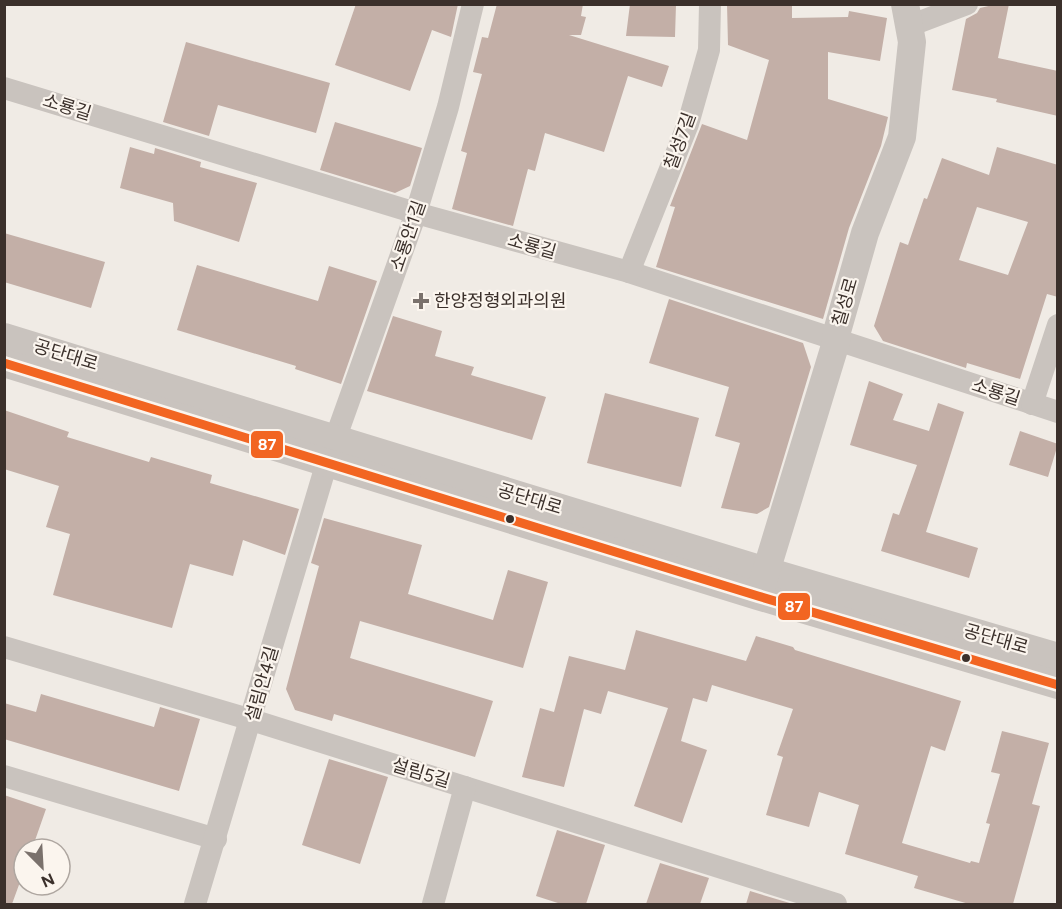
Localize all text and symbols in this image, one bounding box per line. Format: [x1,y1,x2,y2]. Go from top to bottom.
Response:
street label: 소룡길 [40,89,94,125]
street label: 칠성7길 [660,109,700,173]
street label: 소룡안1길 [386,198,430,274]
street label: 소룡길 [505,229,559,263]
street label: 칠성로 [828,275,862,329]
place label: 한양정형외과의원 [434,290,566,312]
marker: 한양정형외과의원 [412,292,430,310]
street label: 공단대로 [31,335,101,375]
street label: 소룡길 [969,374,1023,410]
line badge: 87 [250,430,284,459]
text: 87 [258,435,276,454]
street label: 공단대로 [495,479,565,519]
unlabelled marker [504,513,516,525]
line badge: 87 [777,592,811,621]
text: 87 [785,597,803,616]
street label: 공단대로 [961,619,1031,659]
street label: 설림안4길 [241,644,283,724]
unlabelled marker [960,652,972,664]
street label: 설림5길 [389,754,453,792]
north arrow [12,837,72,897]
text: N [38,869,57,891]

